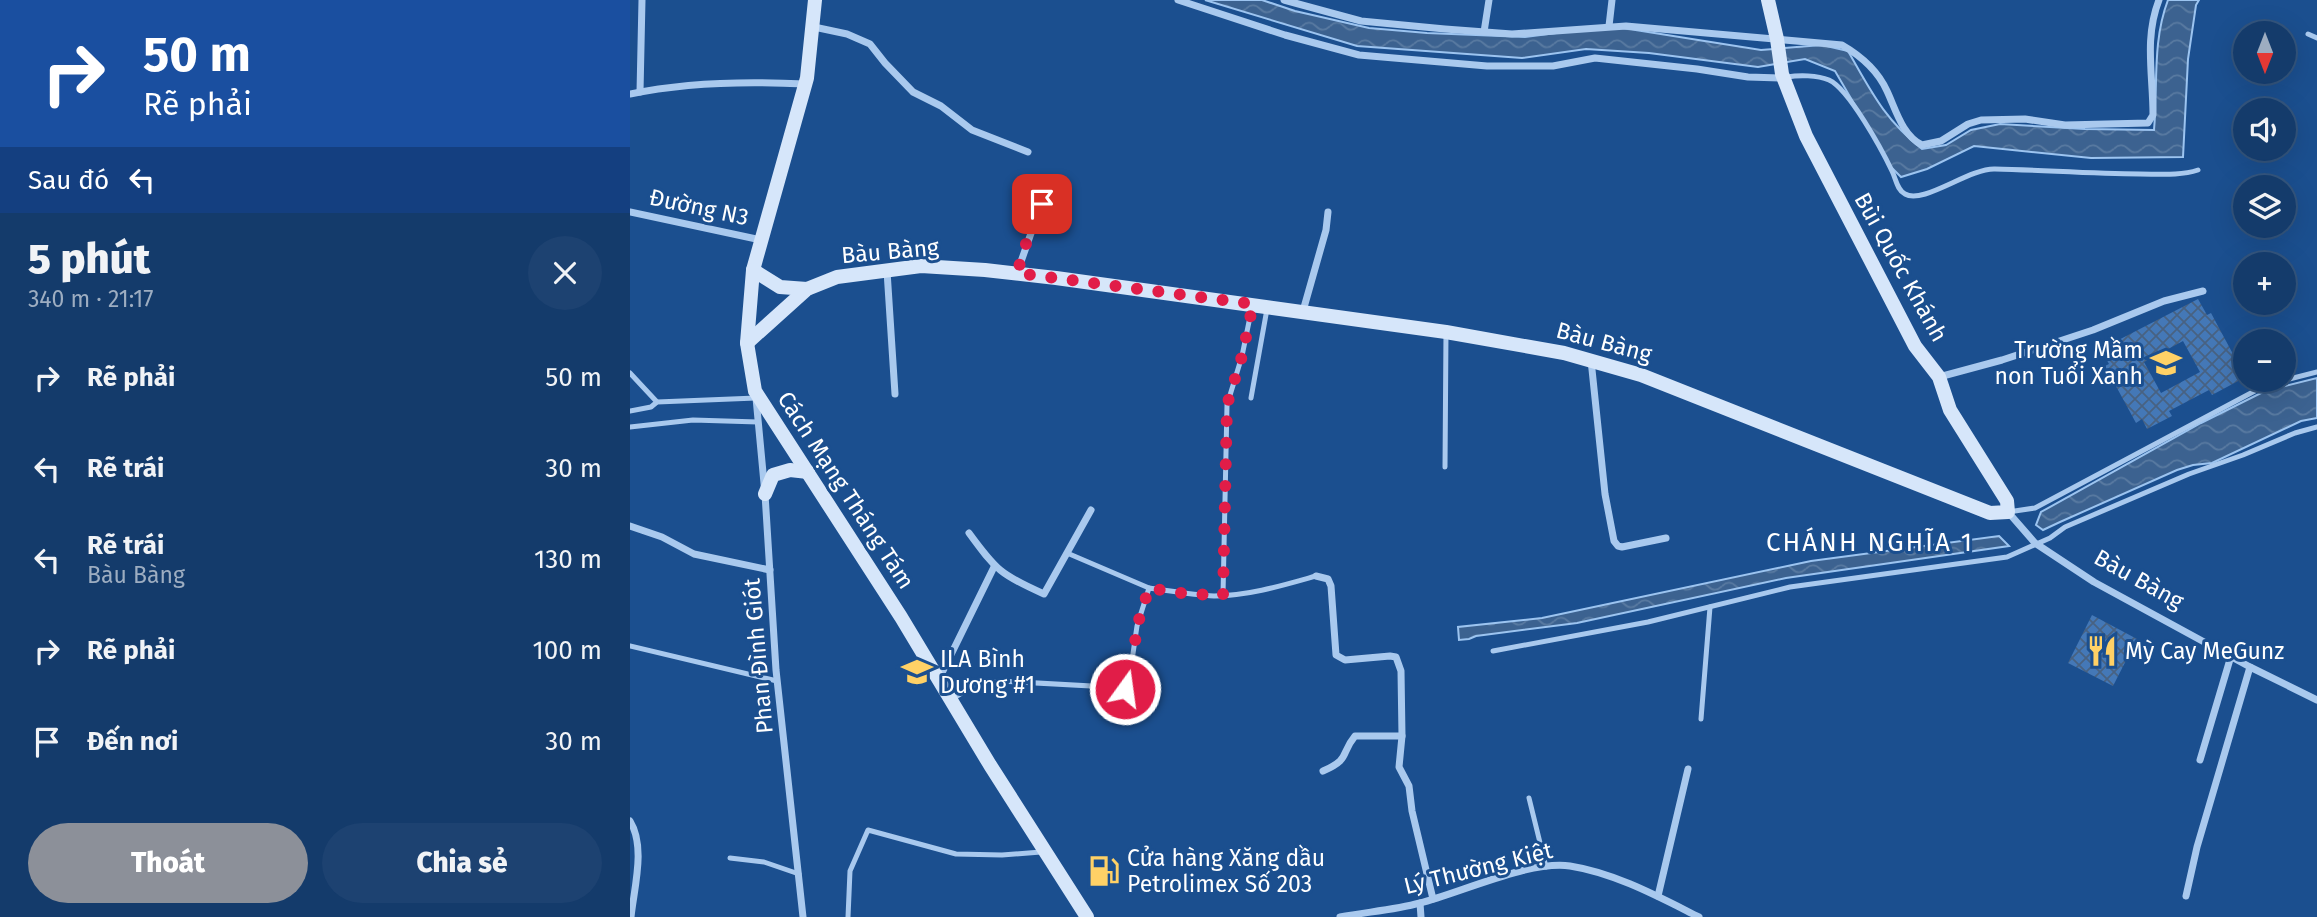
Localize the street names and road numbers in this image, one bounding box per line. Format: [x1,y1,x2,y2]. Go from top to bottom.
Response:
street label: Đường N3 [647,183,751,231]
street label: Bùi Quốc Khánh [1848,188,1954,346]
street label: Bàu Bàng [840,233,940,269]
street label: Bàu Bàng [1553,316,1655,368]
street label: Cách Mạng Tháng Tám [772,386,920,594]
street label: Bàu Bàng [2089,543,2189,615]
street label: Phan Đình Giót [737,576,779,735]
street label: Lý Thường Kiệt [1401,836,1556,900]

